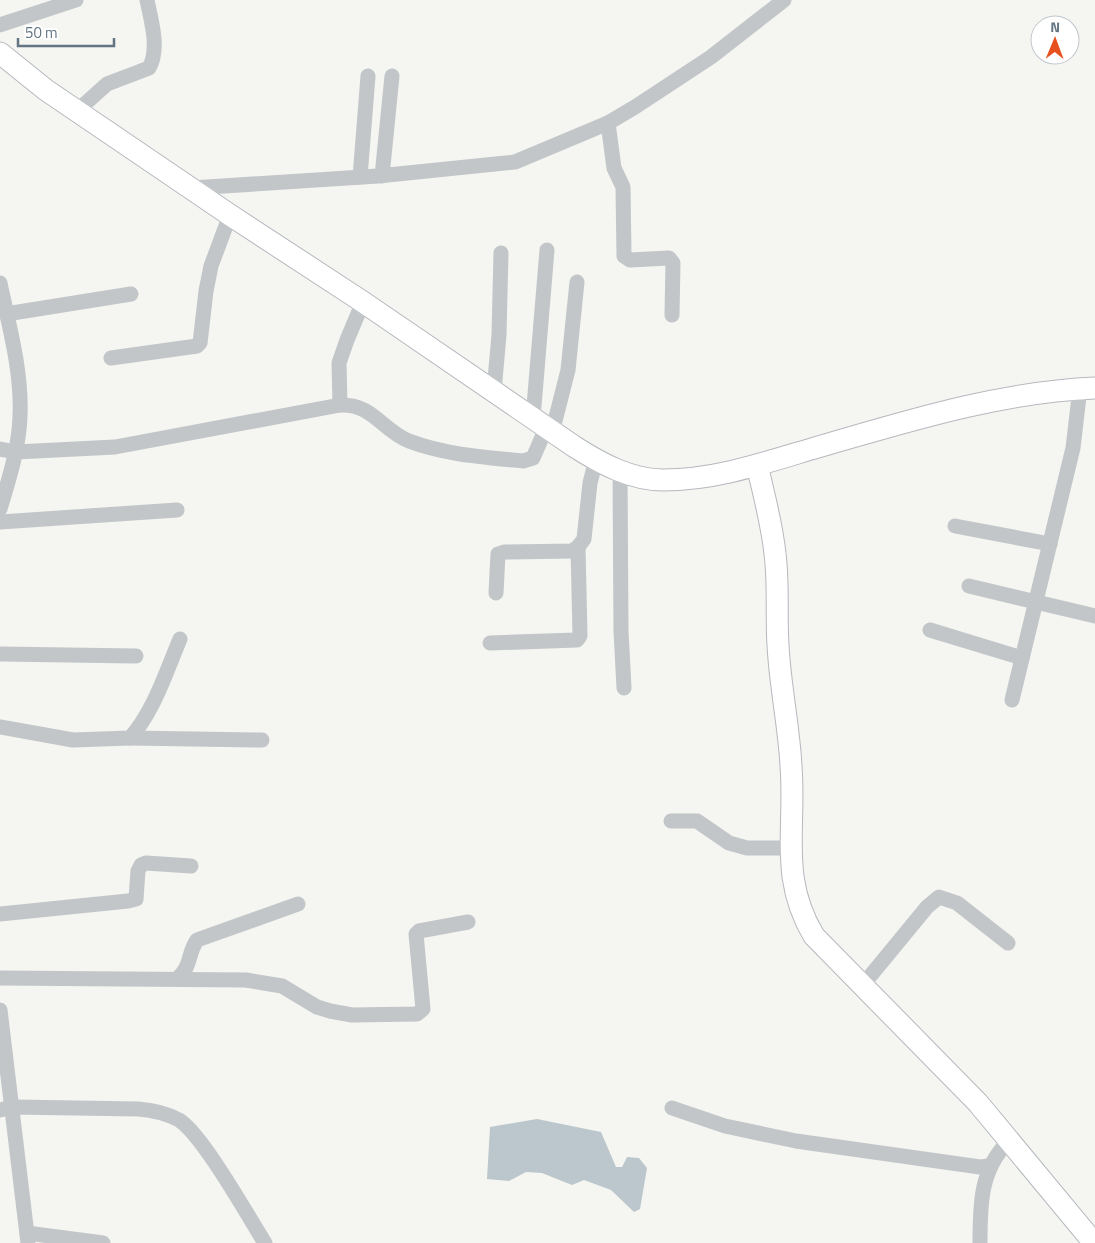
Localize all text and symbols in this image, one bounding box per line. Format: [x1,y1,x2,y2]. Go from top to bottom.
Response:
scale bar [18,15,114,47]
north arrow [1030,15,1080,65]
text: N [1050,16,1060,37]
text: 50 m [25,21,58,44]

